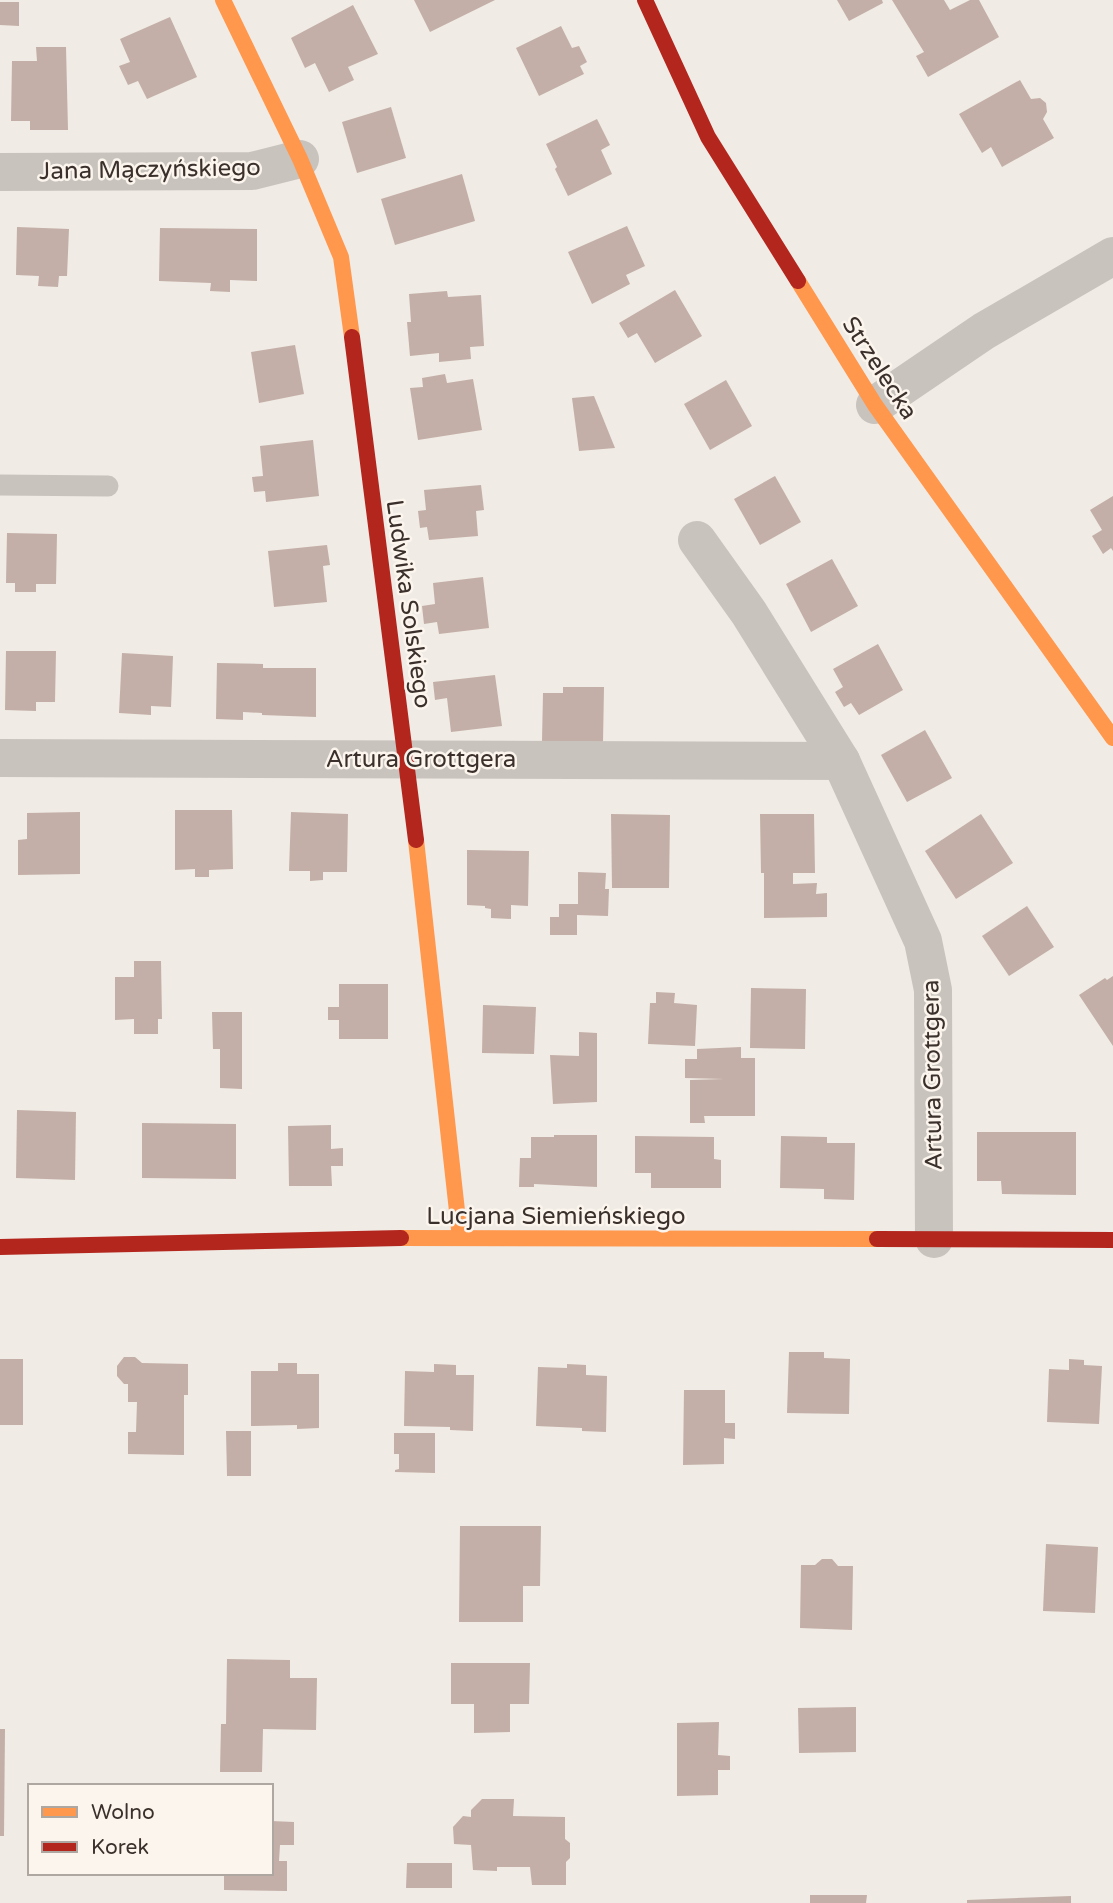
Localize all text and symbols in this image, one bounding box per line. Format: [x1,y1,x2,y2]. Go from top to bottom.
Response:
street label: Jana Mączyńskiego [39,153,261,186]
street label: Strzelecka [836,311,924,425]
street label: Ludwika Solskiego [380,498,438,710]
street label: Artura Grottgera [326,745,516,774]
street label: Artura Grottgera [916,979,949,1171]
street label: Lucjana Siemieńskiego [426,1202,686,1231]
legend [28,1784,273,1875]
text: Wolno [91,1800,155,1825]
text: Korek [91,1835,149,1860]

